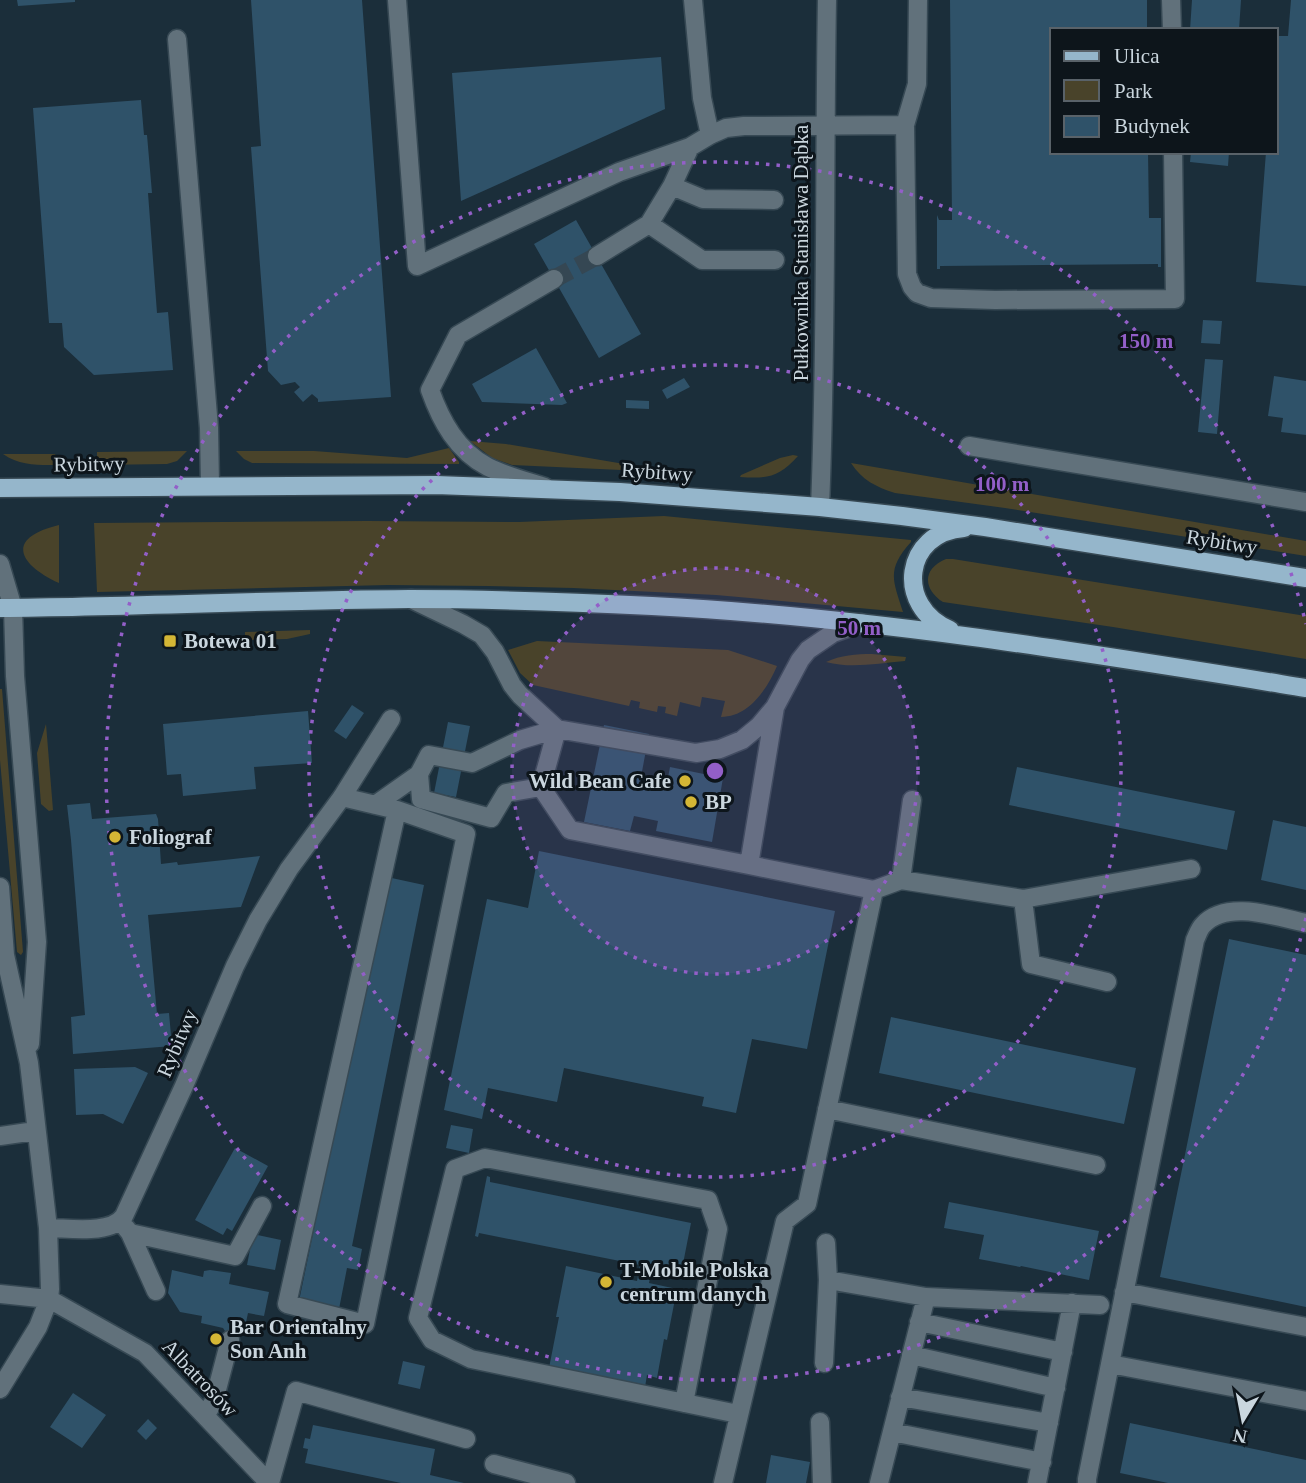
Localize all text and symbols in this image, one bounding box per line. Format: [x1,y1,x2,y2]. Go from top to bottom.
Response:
legend [1050,28,1278,154]
text: Ulica [1114,44,1160,68]
text: Park [1114,79,1153,103]
text: Budynek [1114,114,1190,138]
street label: Pułkownika Stanisława Dąbka [789,124,813,381]
text: 150 m [1119,329,1174,353]
street label: Rybitwy [53,451,125,477]
street label: Rybitwy [620,458,694,486]
text: 100 m [975,472,1030,496]
street label: Rybitwy [1185,525,1260,560]
text: 50 m [837,616,881,640]
place label: Botewa 01 [184,629,277,653]
marker: Botewa 01 [162,633,178,649]
centre of rings [703,759,727,783]
place label: Wild Bean Cafe [529,769,671,793]
marker: Wild Bean Cafe [677,773,693,789]
place label: BP [705,790,732,814]
marker: BP [683,794,699,810]
place label: Foliograf [129,825,213,849]
marker: Foliograf [107,829,123,845]
street label: Rybitwy [152,1005,202,1081]
place label: T‑Mobile Polska centrum danych [620,1258,769,1306]
marker: T‑Mobile Polska centrum danych [598,1274,614,1290]
place label: Bar Orientalny Son Anh [230,1315,367,1363]
marker: Bar Orientalny Son Anh [208,1331,224,1347]
street label: Albatrosów [157,1334,243,1422]
north arrow [1208,1385,1278,1455]
text: N [1231,1425,1249,1448]

